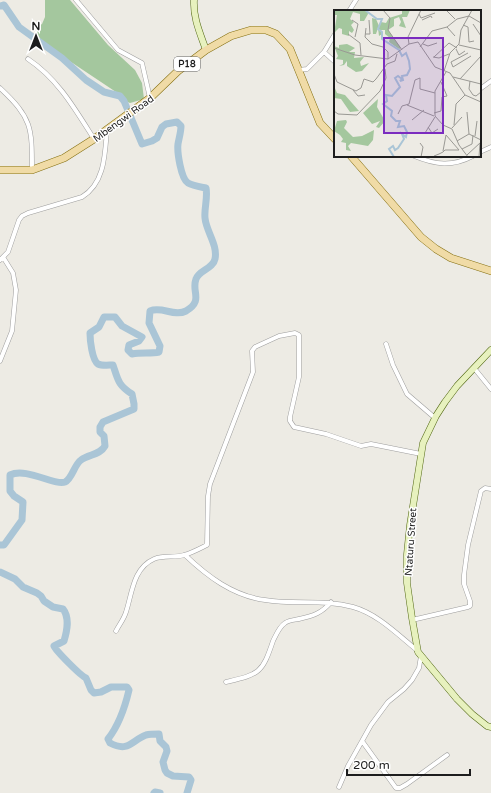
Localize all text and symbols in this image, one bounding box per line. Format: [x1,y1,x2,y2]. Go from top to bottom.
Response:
inset map [334,10,481,157]
north arrow [16,16,56,56]
text: N [32,20,40,33]
road number: P18 [174,57,200,71]
street label: Mbengwi Road [91,93,156,145]
street label: Ntaturu Street [403,507,419,577]
scale bar [347,751,470,777]
text: 200 m [353,758,390,772]

